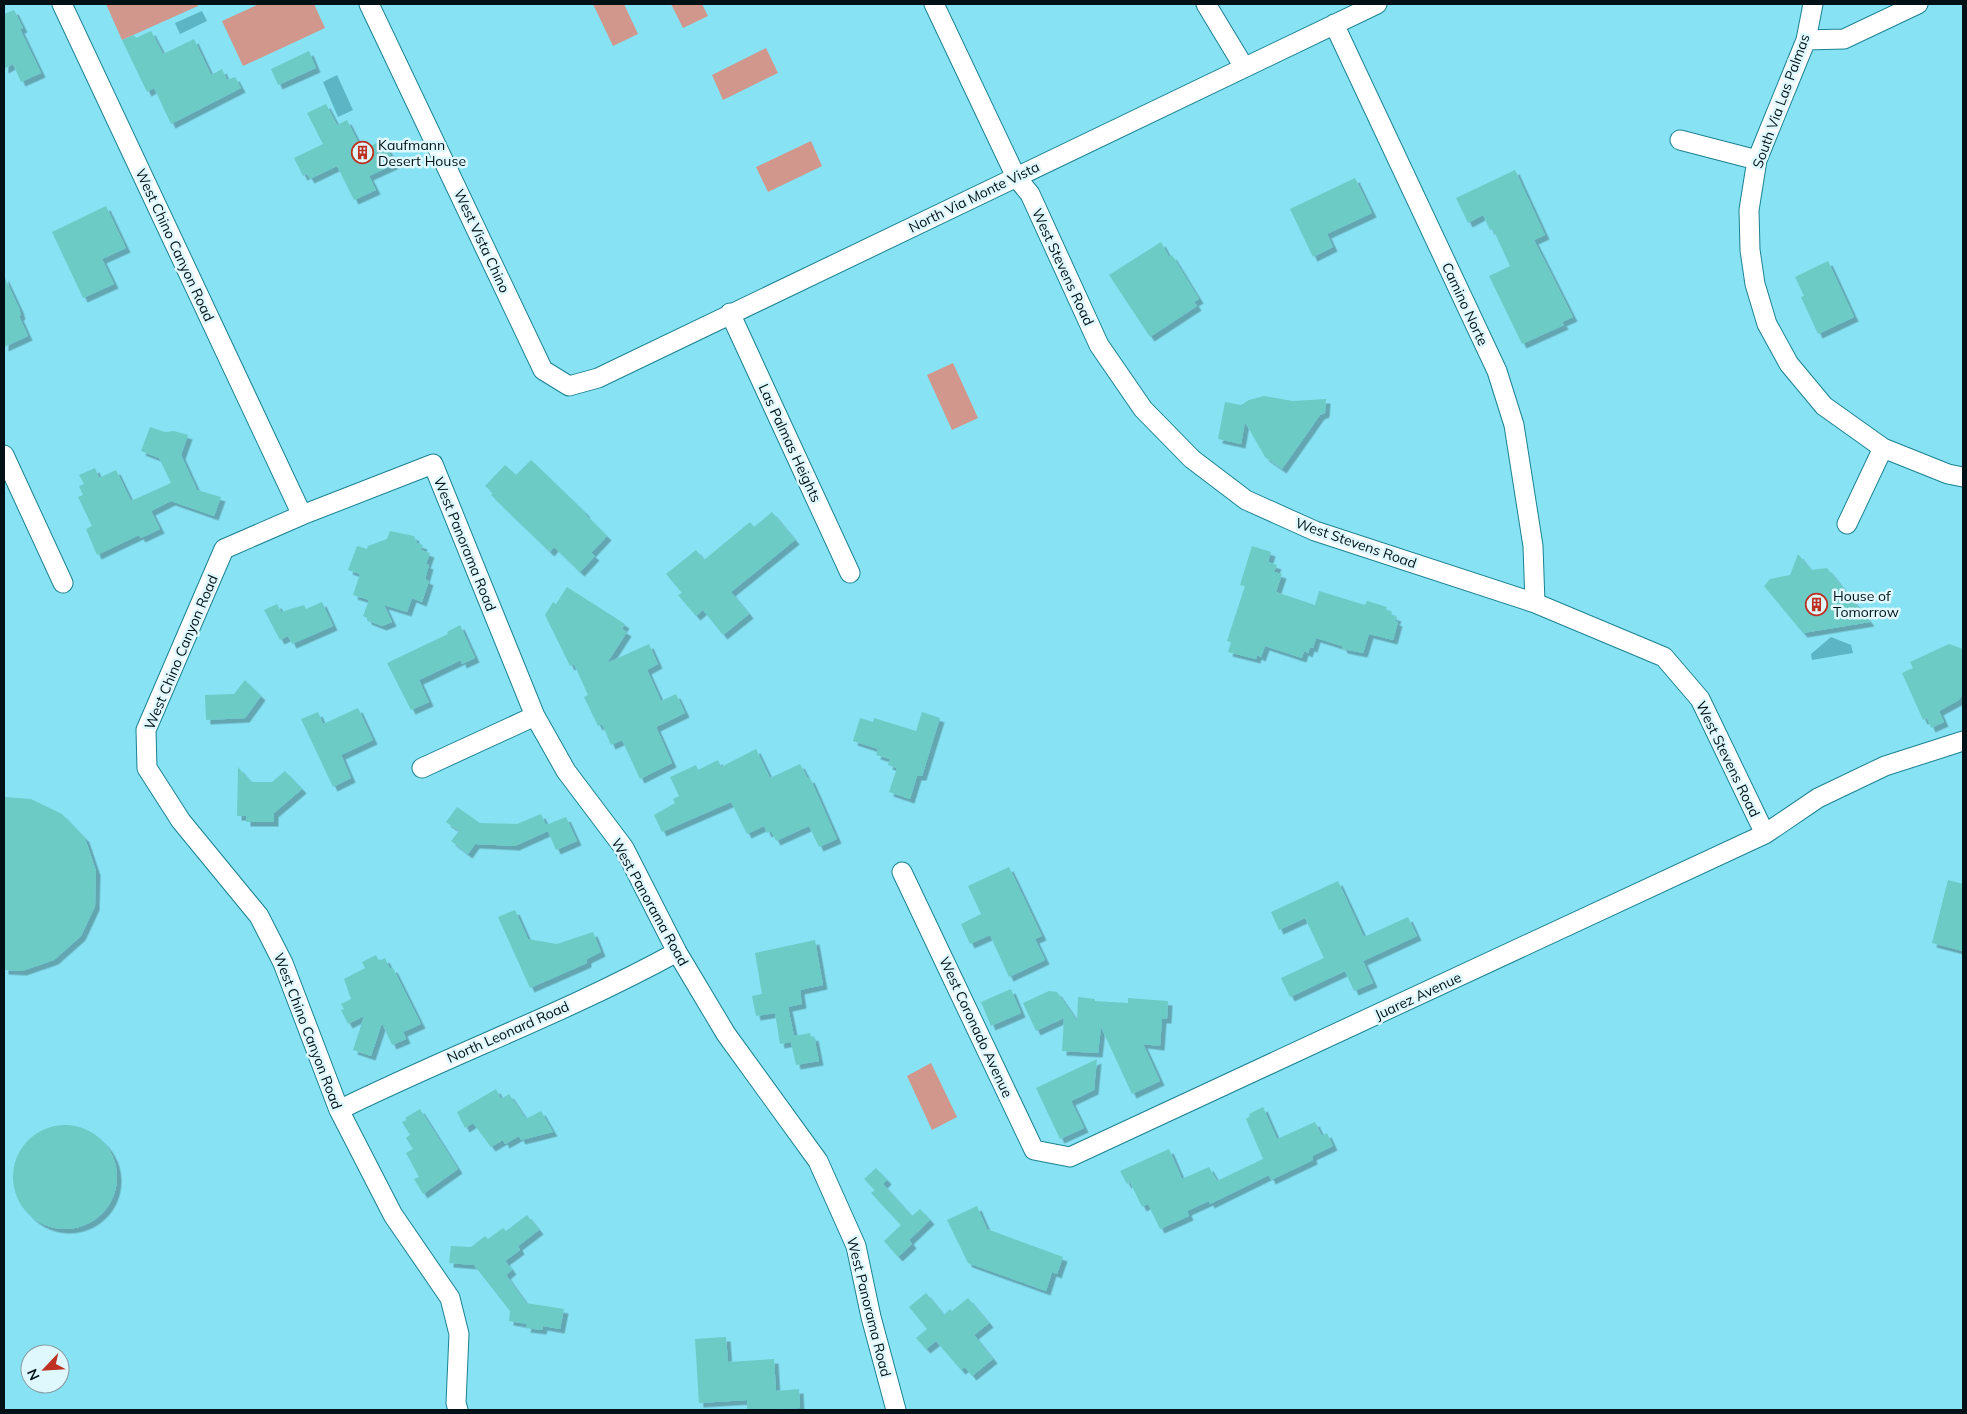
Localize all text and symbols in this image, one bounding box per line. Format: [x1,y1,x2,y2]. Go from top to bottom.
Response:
street label: South Via Las Palmas [1748,31,1814,171]
place label: Kaufmann Desert House [378,136,466,170]
building icon: Kaufmann Desert House [350,141,374,165]
street label: North Via Monte Vista [906,157,1042,237]
street label: West Chino Canyon Road [132,166,218,324]
street label: West Vista Chino [450,186,514,296]
street label: West Stevens Road [1028,206,1098,328]
street label: Camino Norte [1438,260,1492,348]
street label: Las Palmas Heights [755,381,825,505]
street label: West Panorama Road [430,474,500,614]
street label: West Stevens Road [1293,514,1419,572]
street label: West Chino Canyon Road [140,572,222,732]
place label: House of Tomorrow [1833,587,1899,621]
building icon: House of Tomorrow [1805,592,1829,616]
street label: West Stevens Road [1692,698,1764,820]
street label: West Panorama Road [607,835,693,969]
street label: West Chino Canyon Road [270,950,346,1112]
street label: West Coronado Avenue [935,954,1017,1100]
street label: Juarez Avenue [1372,968,1464,1024]
street label: North Leonard Road [444,997,572,1067]
street label: West Panorama Road [843,1235,895,1379]
north arrow [20,1344,70,1394]
text: N [23,1366,44,1383]

